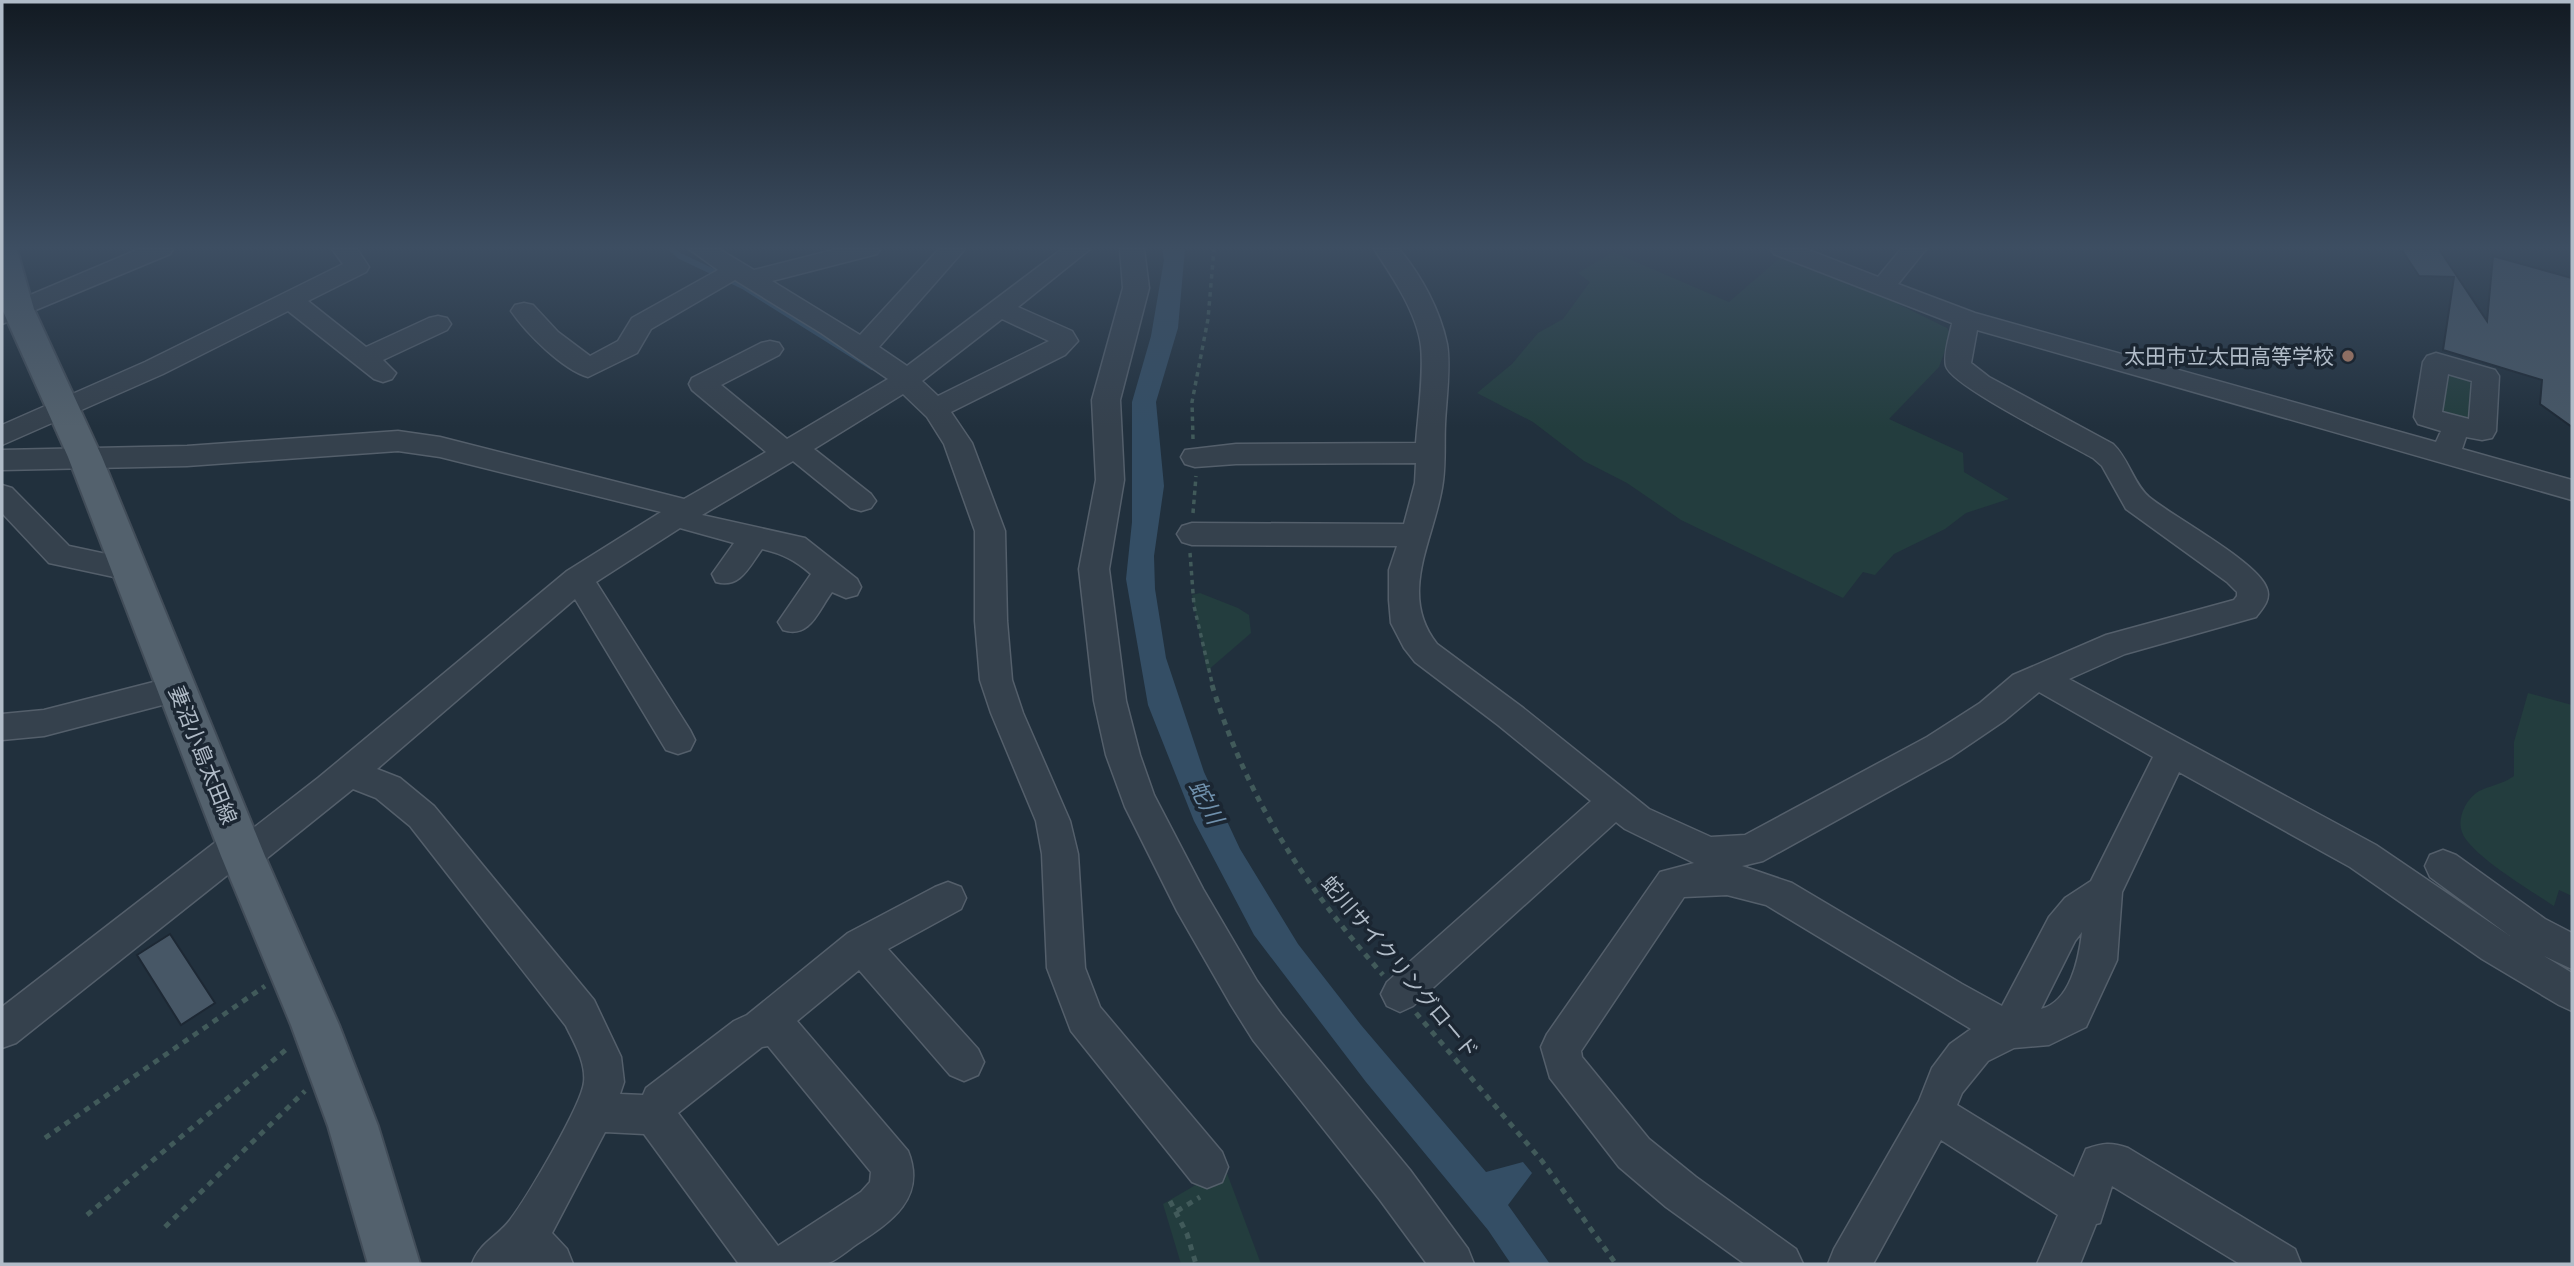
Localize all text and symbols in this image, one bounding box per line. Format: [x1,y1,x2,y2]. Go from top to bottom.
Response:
place label: 太田市立太田高等学校 [2124,345,2334,368]
marker: 太田市立太田高等学校 [2340,348,2356,364]
street label: 妻沼小島太田線 [165,683,241,827]
water label: 蛇川 [1184,776,1230,831]
street label: 蛇川サイクリングロード [1317,871,1483,1063]

